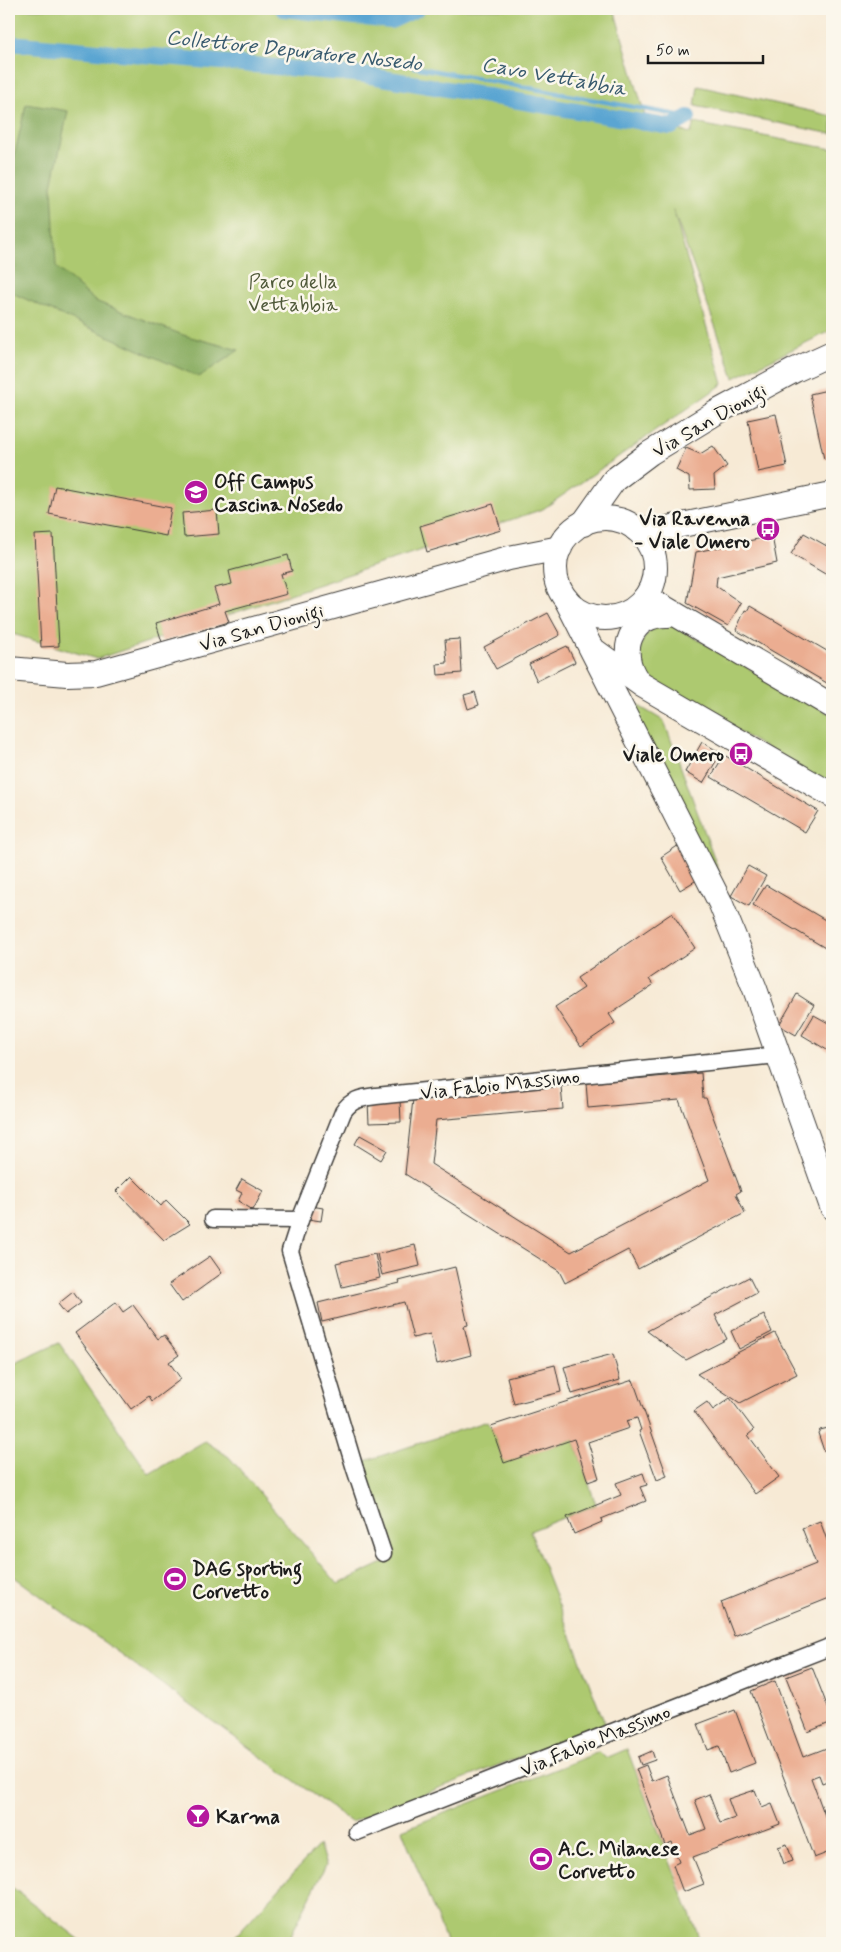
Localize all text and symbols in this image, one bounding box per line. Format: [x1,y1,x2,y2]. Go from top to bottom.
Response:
water label: Collettore Depuratore Nosedo [165,24,424,78]
scale bar [648,32,764,64]
text: 50 m [656,41,690,61]
water label: Cavo Vettabbia [479,51,630,104]
park label: Parco della Vettabbia [248,269,339,319]
street label: Via San Dionigi [648,378,773,467]
place label: Off Campus Cascina Nosedo [214,469,343,519]
school or university icon: Off Campus Cascina Nosedo [183,479,209,505]
place label: Via Ravenna - Viale Omero [634,506,750,556]
bus stop icon: Via Ravenna - Viale Omero [755,516,781,542]
street label: Via San Dionigi [196,598,327,661]
bus stop icon: Viale Omero [728,741,754,767]
place label: Viale Omero [623,742,724,769]
street label: Via Fabio Massimo [419,1064,581,1107]
place label: DAG sporting Corvetto [192,1556,302,1606]
sports icon: DAG sporting Corvetto [162,1566,188,1592]
street label: Via Fabio Massimo [516,1699,675,1784]
bar icon: Karma [185,1803,211,1829]
place label: Karma [216,1804,280,1831]
place label: A.C. Milanese Corvetto [558,1836,680,1886]
sports icon: A.C. Milanese Corvetto [528,1846,554,1872]

